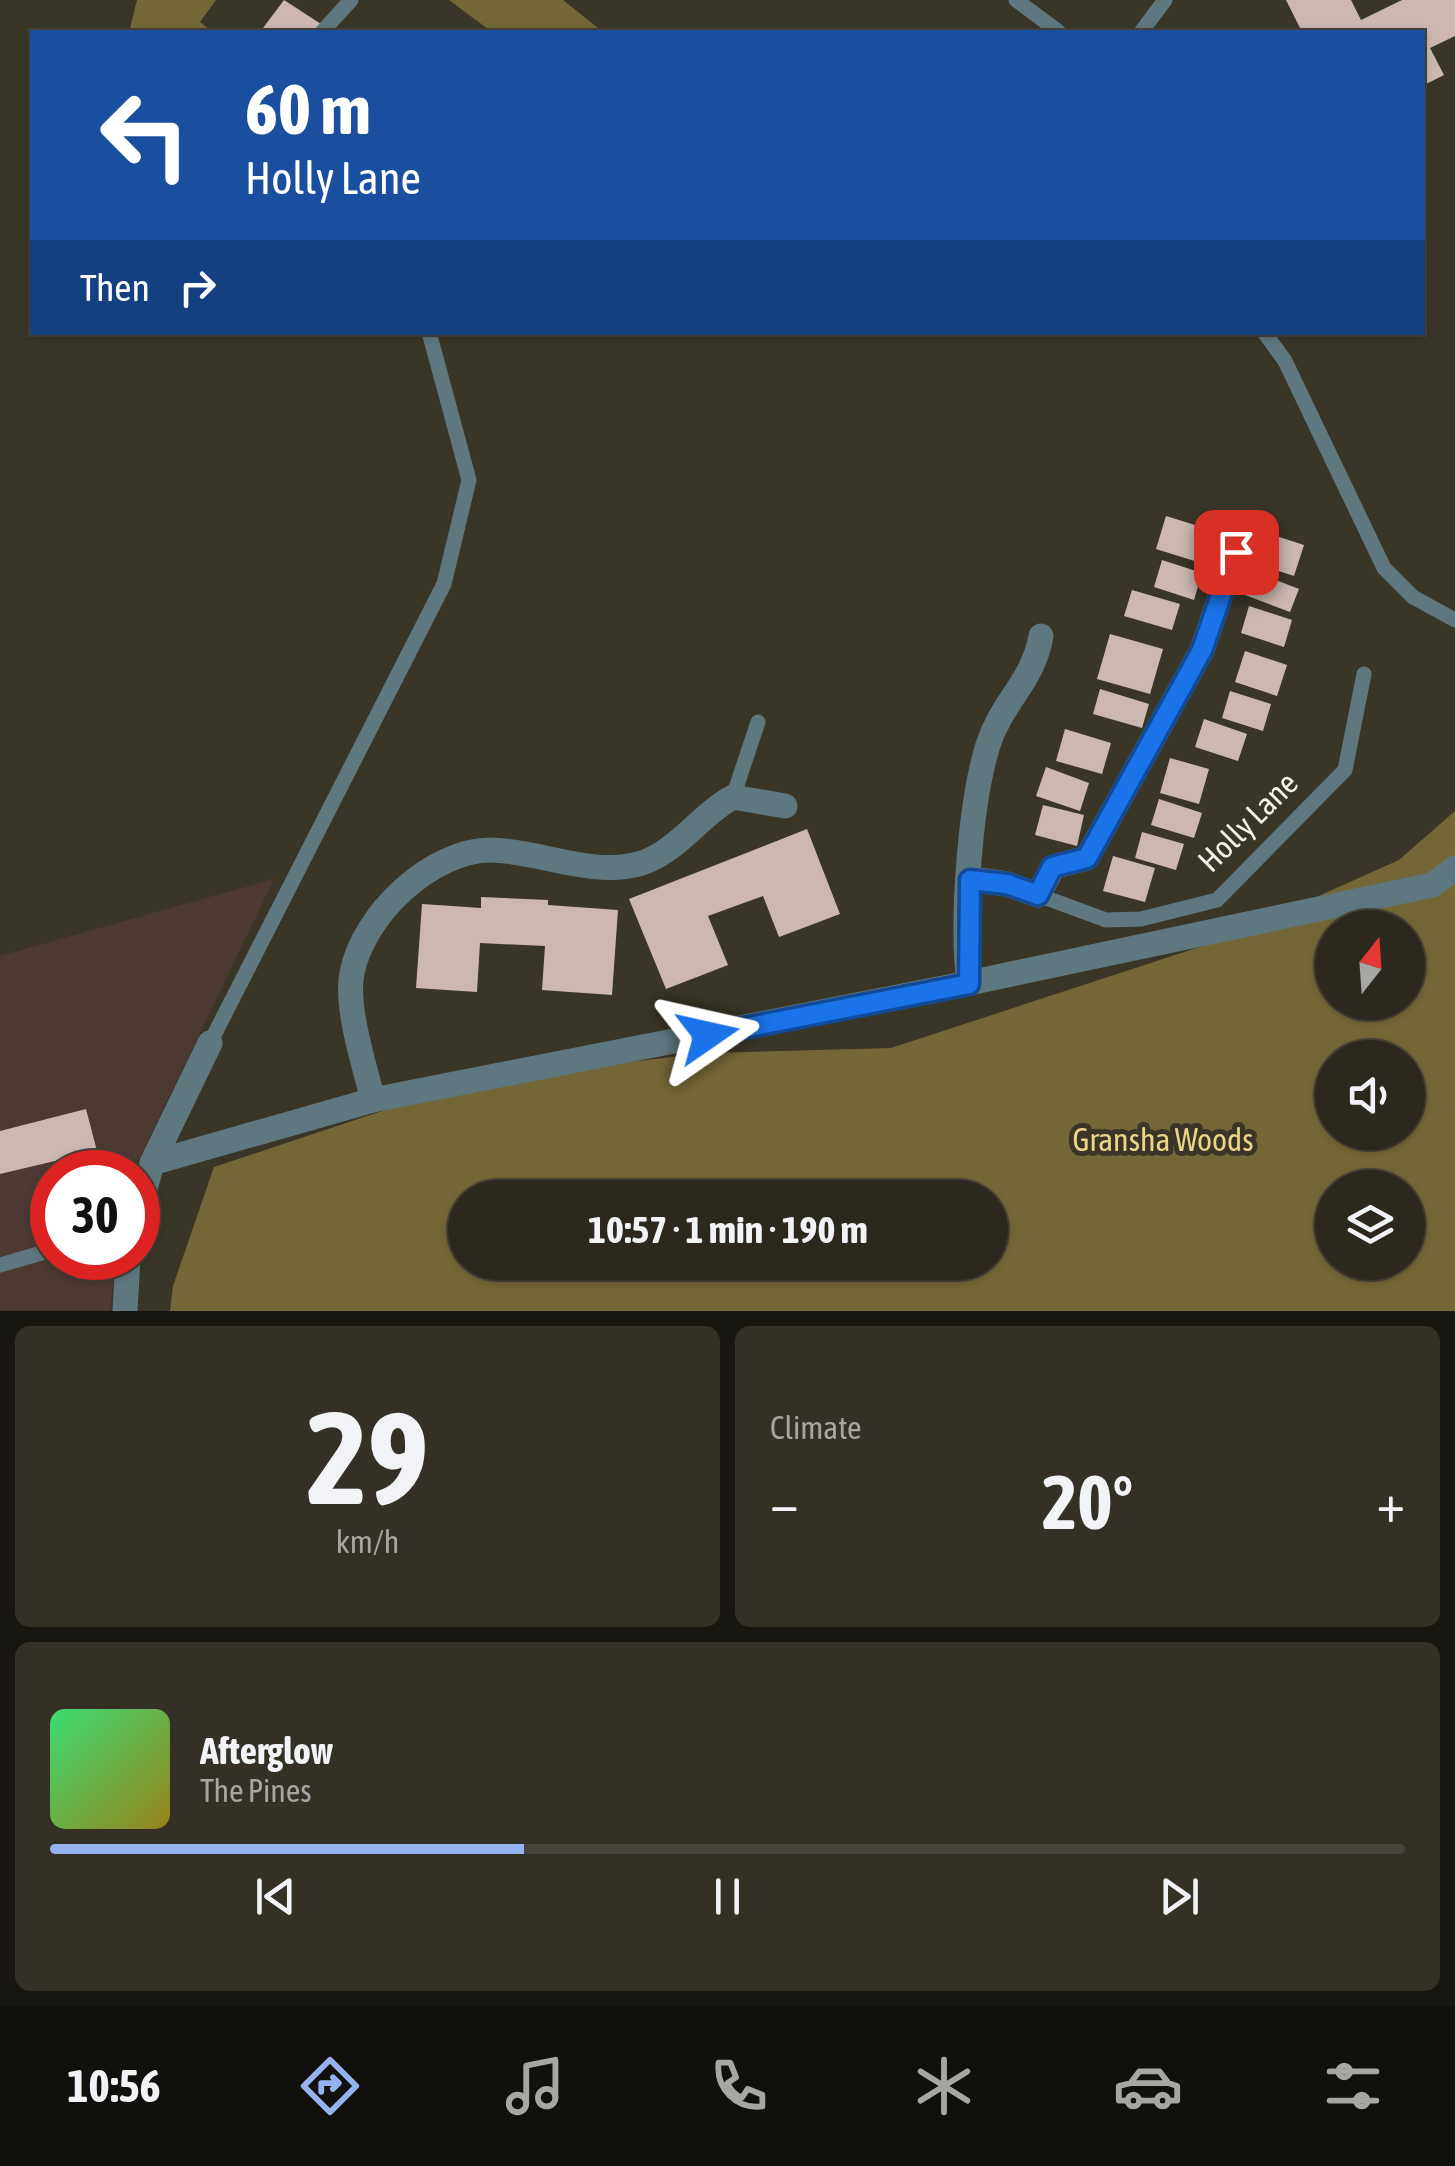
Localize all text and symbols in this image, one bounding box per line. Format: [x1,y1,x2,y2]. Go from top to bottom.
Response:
text: 60 m [245,69,371,149]
icon: left [80,70,210,200]
text: Holly Lane [245,152,421,204]
icon: right [170,260,225,315]
text: Then [80,266,150,309]
pin [1194,510,1279,595]
icon: arrive [1209,525,1264,580]
street label: Holly Lane [1190,764,1305,879]
north arrow [1315,910,1425,1020]
map controls [1315,910,1425,1280]
position arrow [656,983,760,1087]
button: sound [1315,1040,1425,1150]
park label: Gransha Woods [1072,1121,1254,1158]
speed limit sign: 30 [30,1150,160,1280]
button: layers [1315,1170,1425,1280]
text: 10:57 · 1 min · 190 m [588,1208,868,1251]
text: 29 [306,1383,429,1532]
text: Climate [770,1409,862,1446]
text: 20° [1042,1459,1133,1545]
text: − [770,1471,799,1534]
text: + [1376,1471,1405,1534]
text: km/h [336,1523,399,1560]
text: Afterglow [200,1729,333,1772]
text: The Pines [200,1772,312,1809]
icon: previous [248,1869,303,1924]
icon: pause [700,1869,755,1924]
icon: next [1152,1869,1207,1924]
icon: directions [295,2051,365,2121]
icon: music [500,2051,570,2121]
icon: phone [704,2051,774,2121]
icon: climate [909,2051,979,2121]
icon: car [1113,2051,1183,2121]
icon: filters [1318,2051,1388,2121]
text: 10:56 [67,2060,161,2112]

